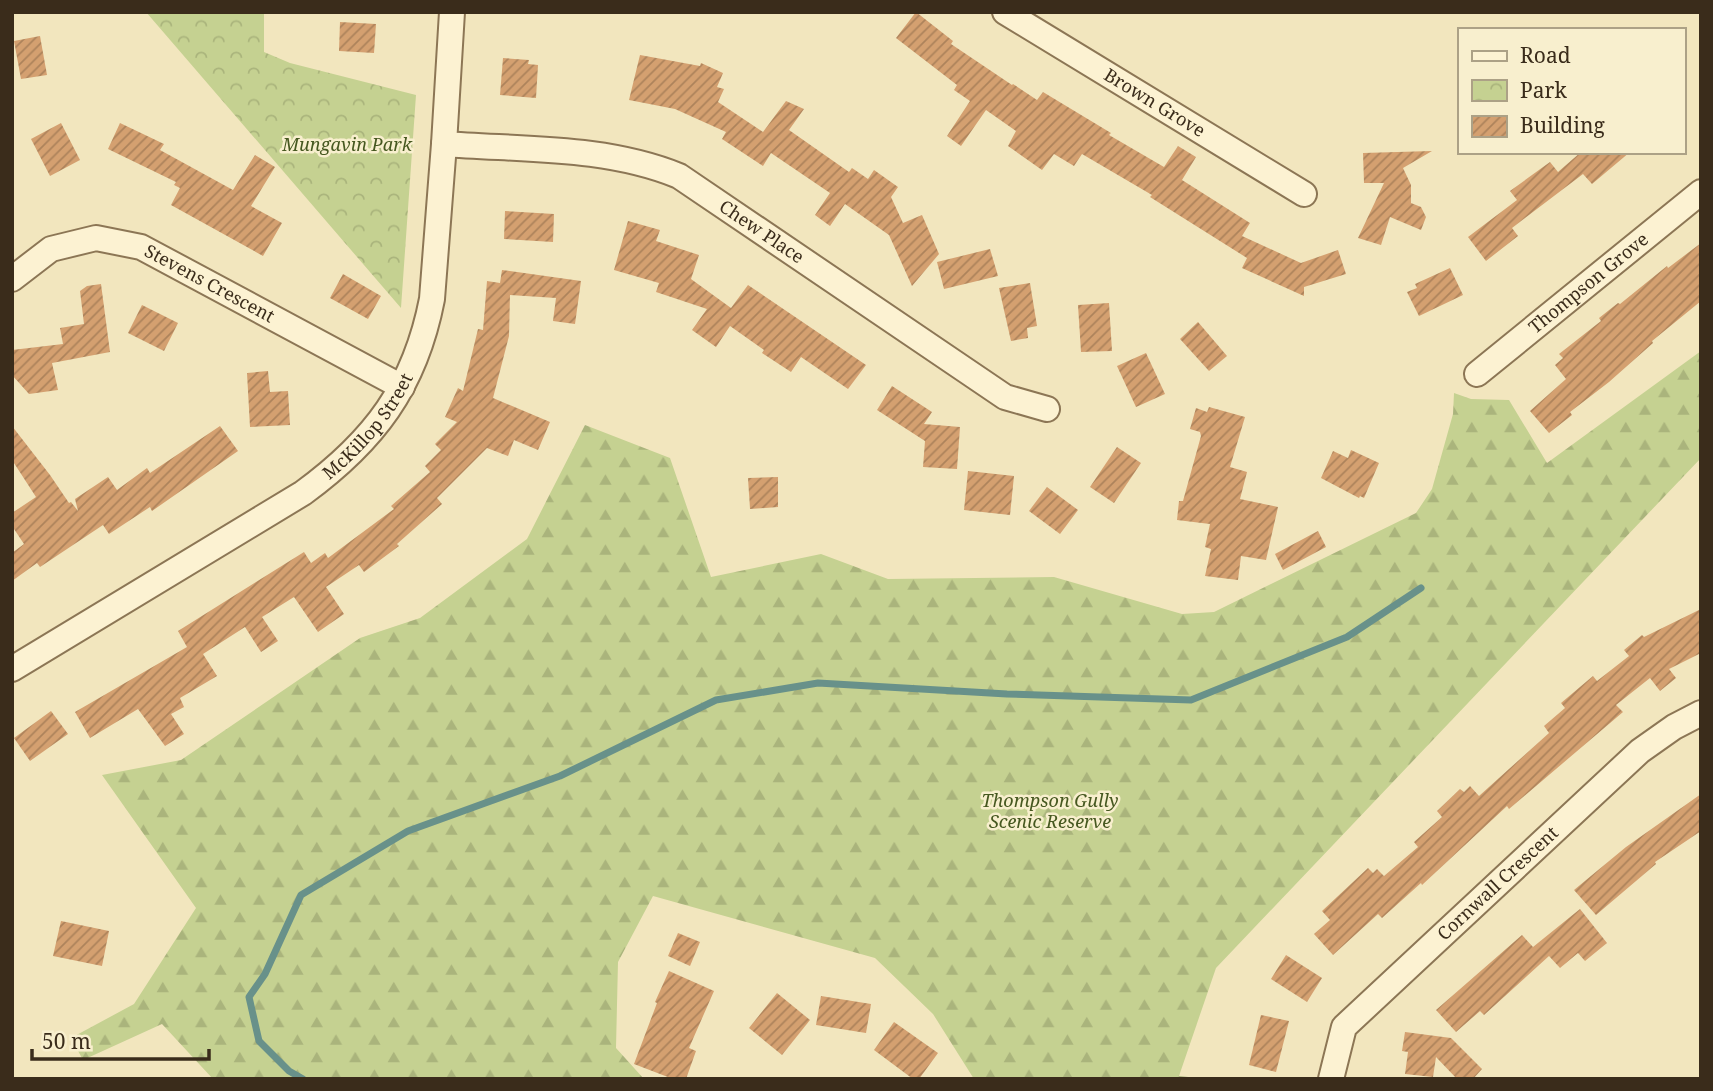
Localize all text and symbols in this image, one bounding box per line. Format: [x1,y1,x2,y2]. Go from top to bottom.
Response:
legend [1458,28,1685,154]
text: Road [1520,41,1571,69]
street label: Brown Grove [1100,62,1210,142]
text: Park [1520,76,1567,104]
text: Building [1520,111,1605,139]
park label: Mungavin Park [281,132,413,156]
street label: Chew Place [715,194,809,268]
street label: Thompson Grove [1523,227,1653,338]
street label: Stevens Crescent [141,238,279,327]
street label: McKillop Street [317,369,418,484]
park label: Thompson Gully Scenic Reserve [982,788,1118,833]
street label: Cornwall Crescent [1432,821,1563,945]
scale bar [32,1018,208,1062]
text: 50 m [42,1027,91,1055]

